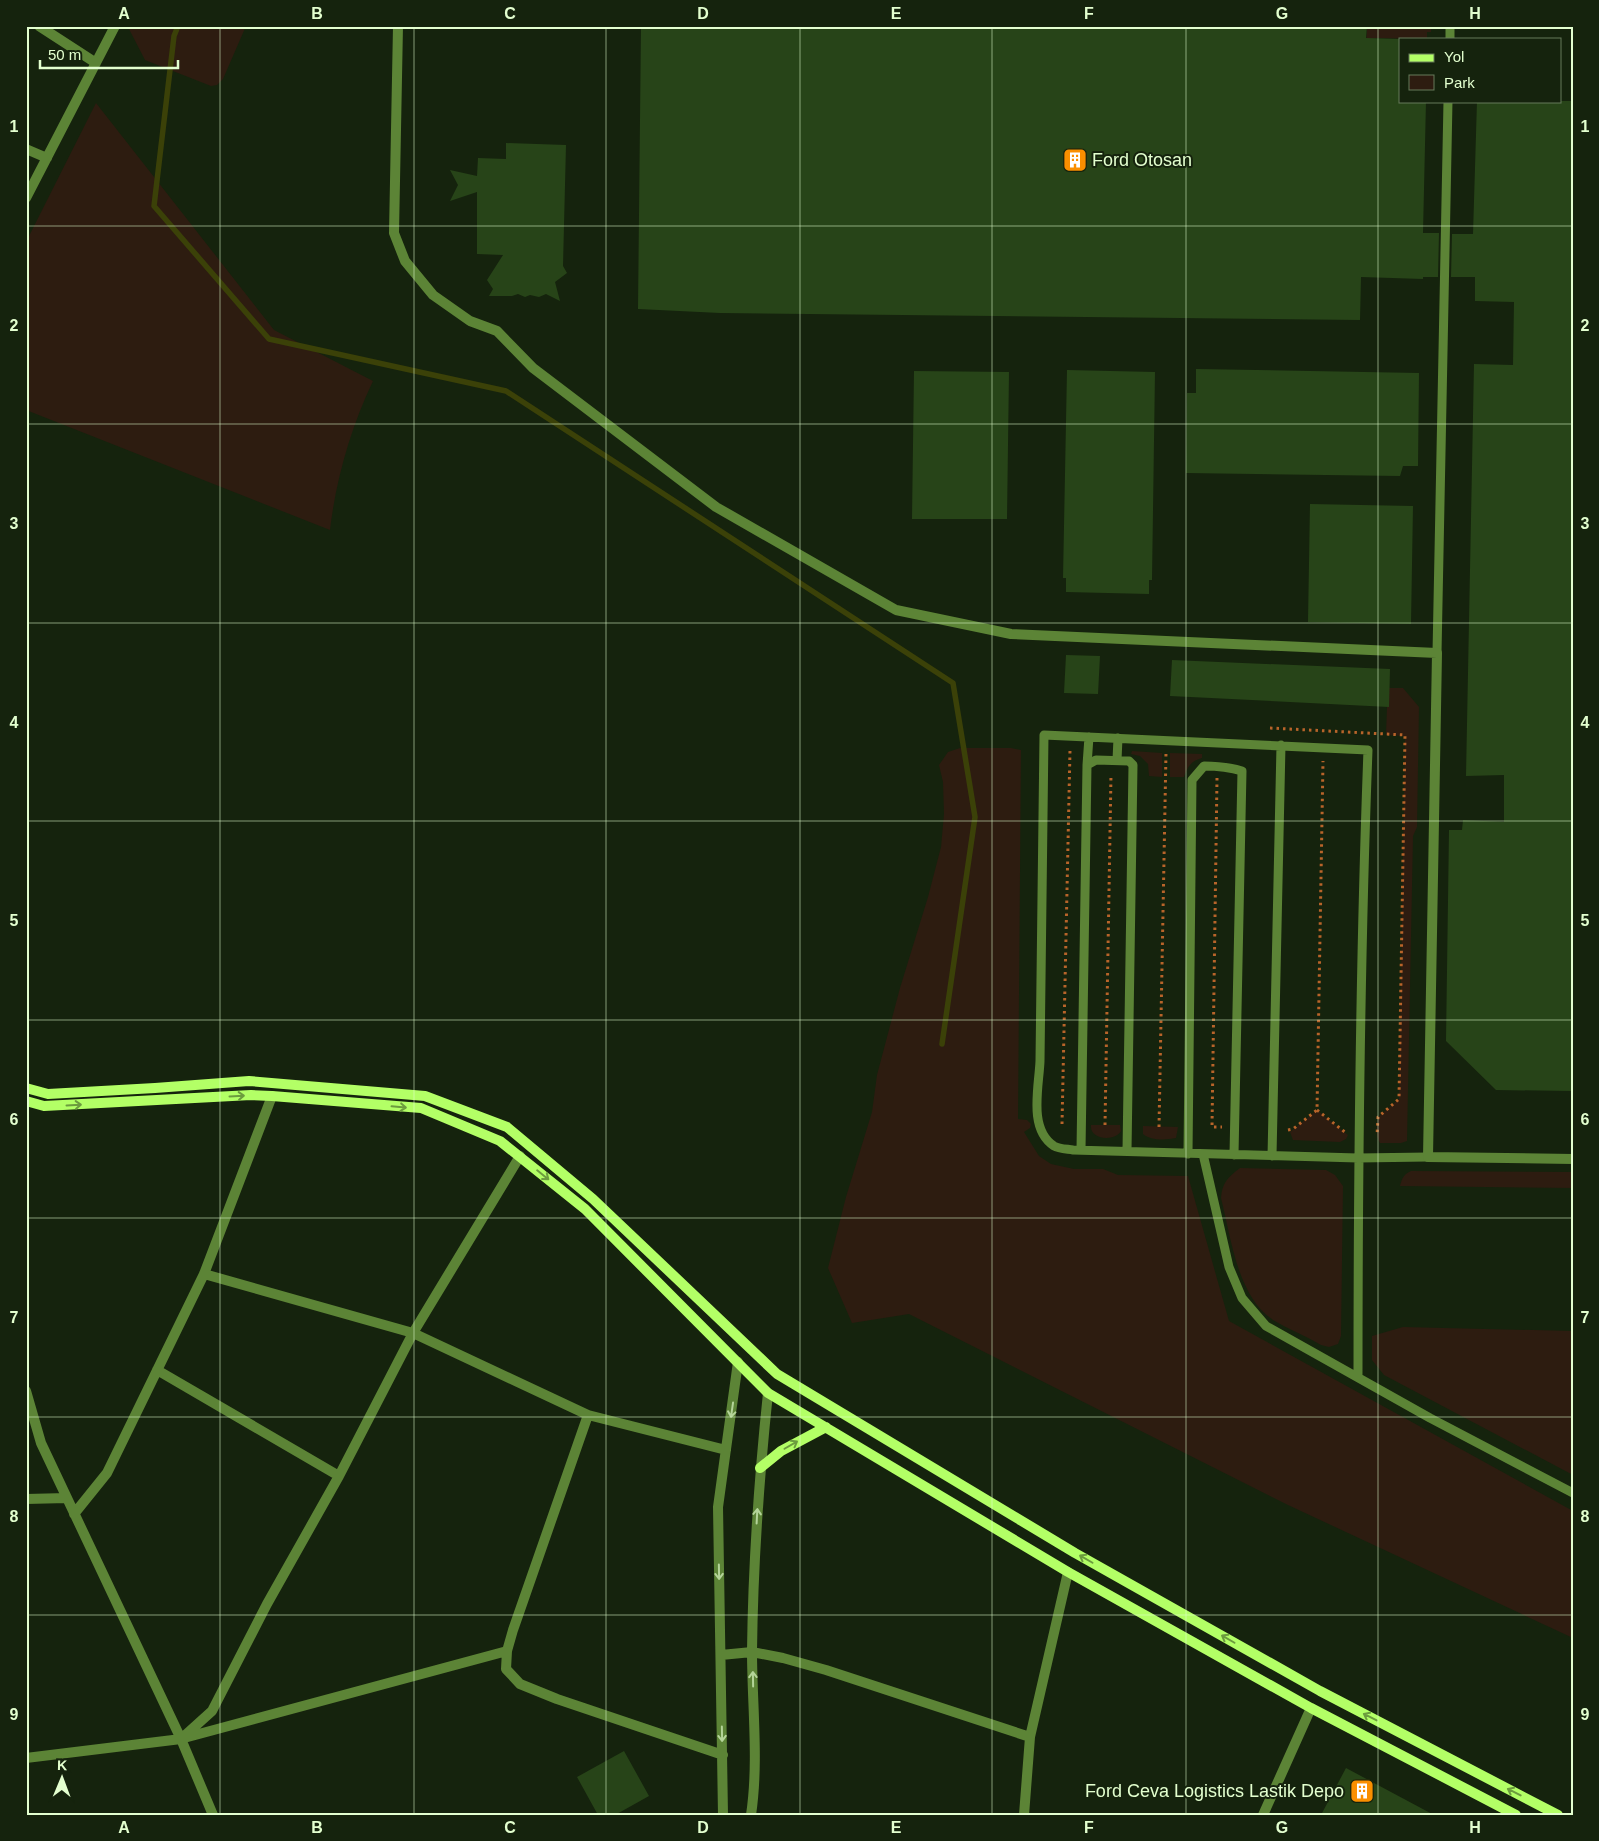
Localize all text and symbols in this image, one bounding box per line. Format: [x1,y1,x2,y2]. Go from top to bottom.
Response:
text: A [118,5,130,22]
text: B [311,5,323,22]
text: C [504,5,516,22]
text: D [697,5,709,22]
text: E [891,5,902,22]
text: F [1084,5,1094,22]
text: G [1276,5,1288,22]
text: H [1469,5,1481,22]
scale bar [40,38,178,70]
legend [1399,38,1562,102]
text: 50 m [48,46,81,63]
text: Yol [1444,48,1464,65]
text: Park [1444,74,1475,91]
text: 1 [10,118,19,135]
text: 1 [1581,118,1590,135]
building icon: Ford Otosan [1062,147,1088,173]
place label: Ford Otosan [1092,150,1192,170]
text: 2 [10,317,19,334]
text: 2 [1581,317,1590,334]
text: 3 [10,515,19,532]
text: 3 [1581,515,1590,532]
text: 4 [10,714,19,731]
text: 4 [1581,714,1590,731]
text: 5 [10,912,19,929]
text: 5 [1581,912,1590,929]
one-way arrow [228,1091,244,1100]
one-way arrow [66,1100,82,1109]
one-way arrow [390,1102,406,1111]
text: 6 [10,1111,19,1128]
text: 6 [1581,1111,1590,1128]
one-way arrow [536,1169,549,1180]
text: 7 [10,1309,19,1326]
text: 7 [1581,1309,1590,1326]
one-way arrow [726,1402,736,1418]
one-way arrow [783,1439,797,1449]
text: 8 [10,1508,19,1525]
text: 8 [1581,1508,1590,1525]
one-way arrow [753,1509,762,1525]
one-way arrow [1079,1554,1094,1564]
one-way arrow [714,1563,723,1579]
one-way arrow [1221,1634,1236,1643]
one-way arrow [748,1671,758,1687]
text: 9 [10,1706,19,1723]
text: 9 [1581,1706,1590,1723]
one-way arrow [1363,1712,1378,1722]
one-way arrow [717,1726,727,1742]
north arrow [38,1754,88,1804]
text: K [57,1757,67,1773]
building icon: Ford Ceva Logistics Lastik Depo [1349,1778,1375,1804]
place label: Ford Ceva Logistics Lastik Depo [1085,1781,1344,1801]
one-way arrow [1507,1787,1522,1797]
text: A [118,1819,130,1836]
text: B [311,1819,323,1836]
text: C [504,1819,516,1836]
text: D [697,1819,709,1836]
text: E [891,1819,902,1836]
text: F [1084,1819,1094,1836]
text: G [1276,1819,1288,1836]
text: H [1469,1819,1481,1836]

